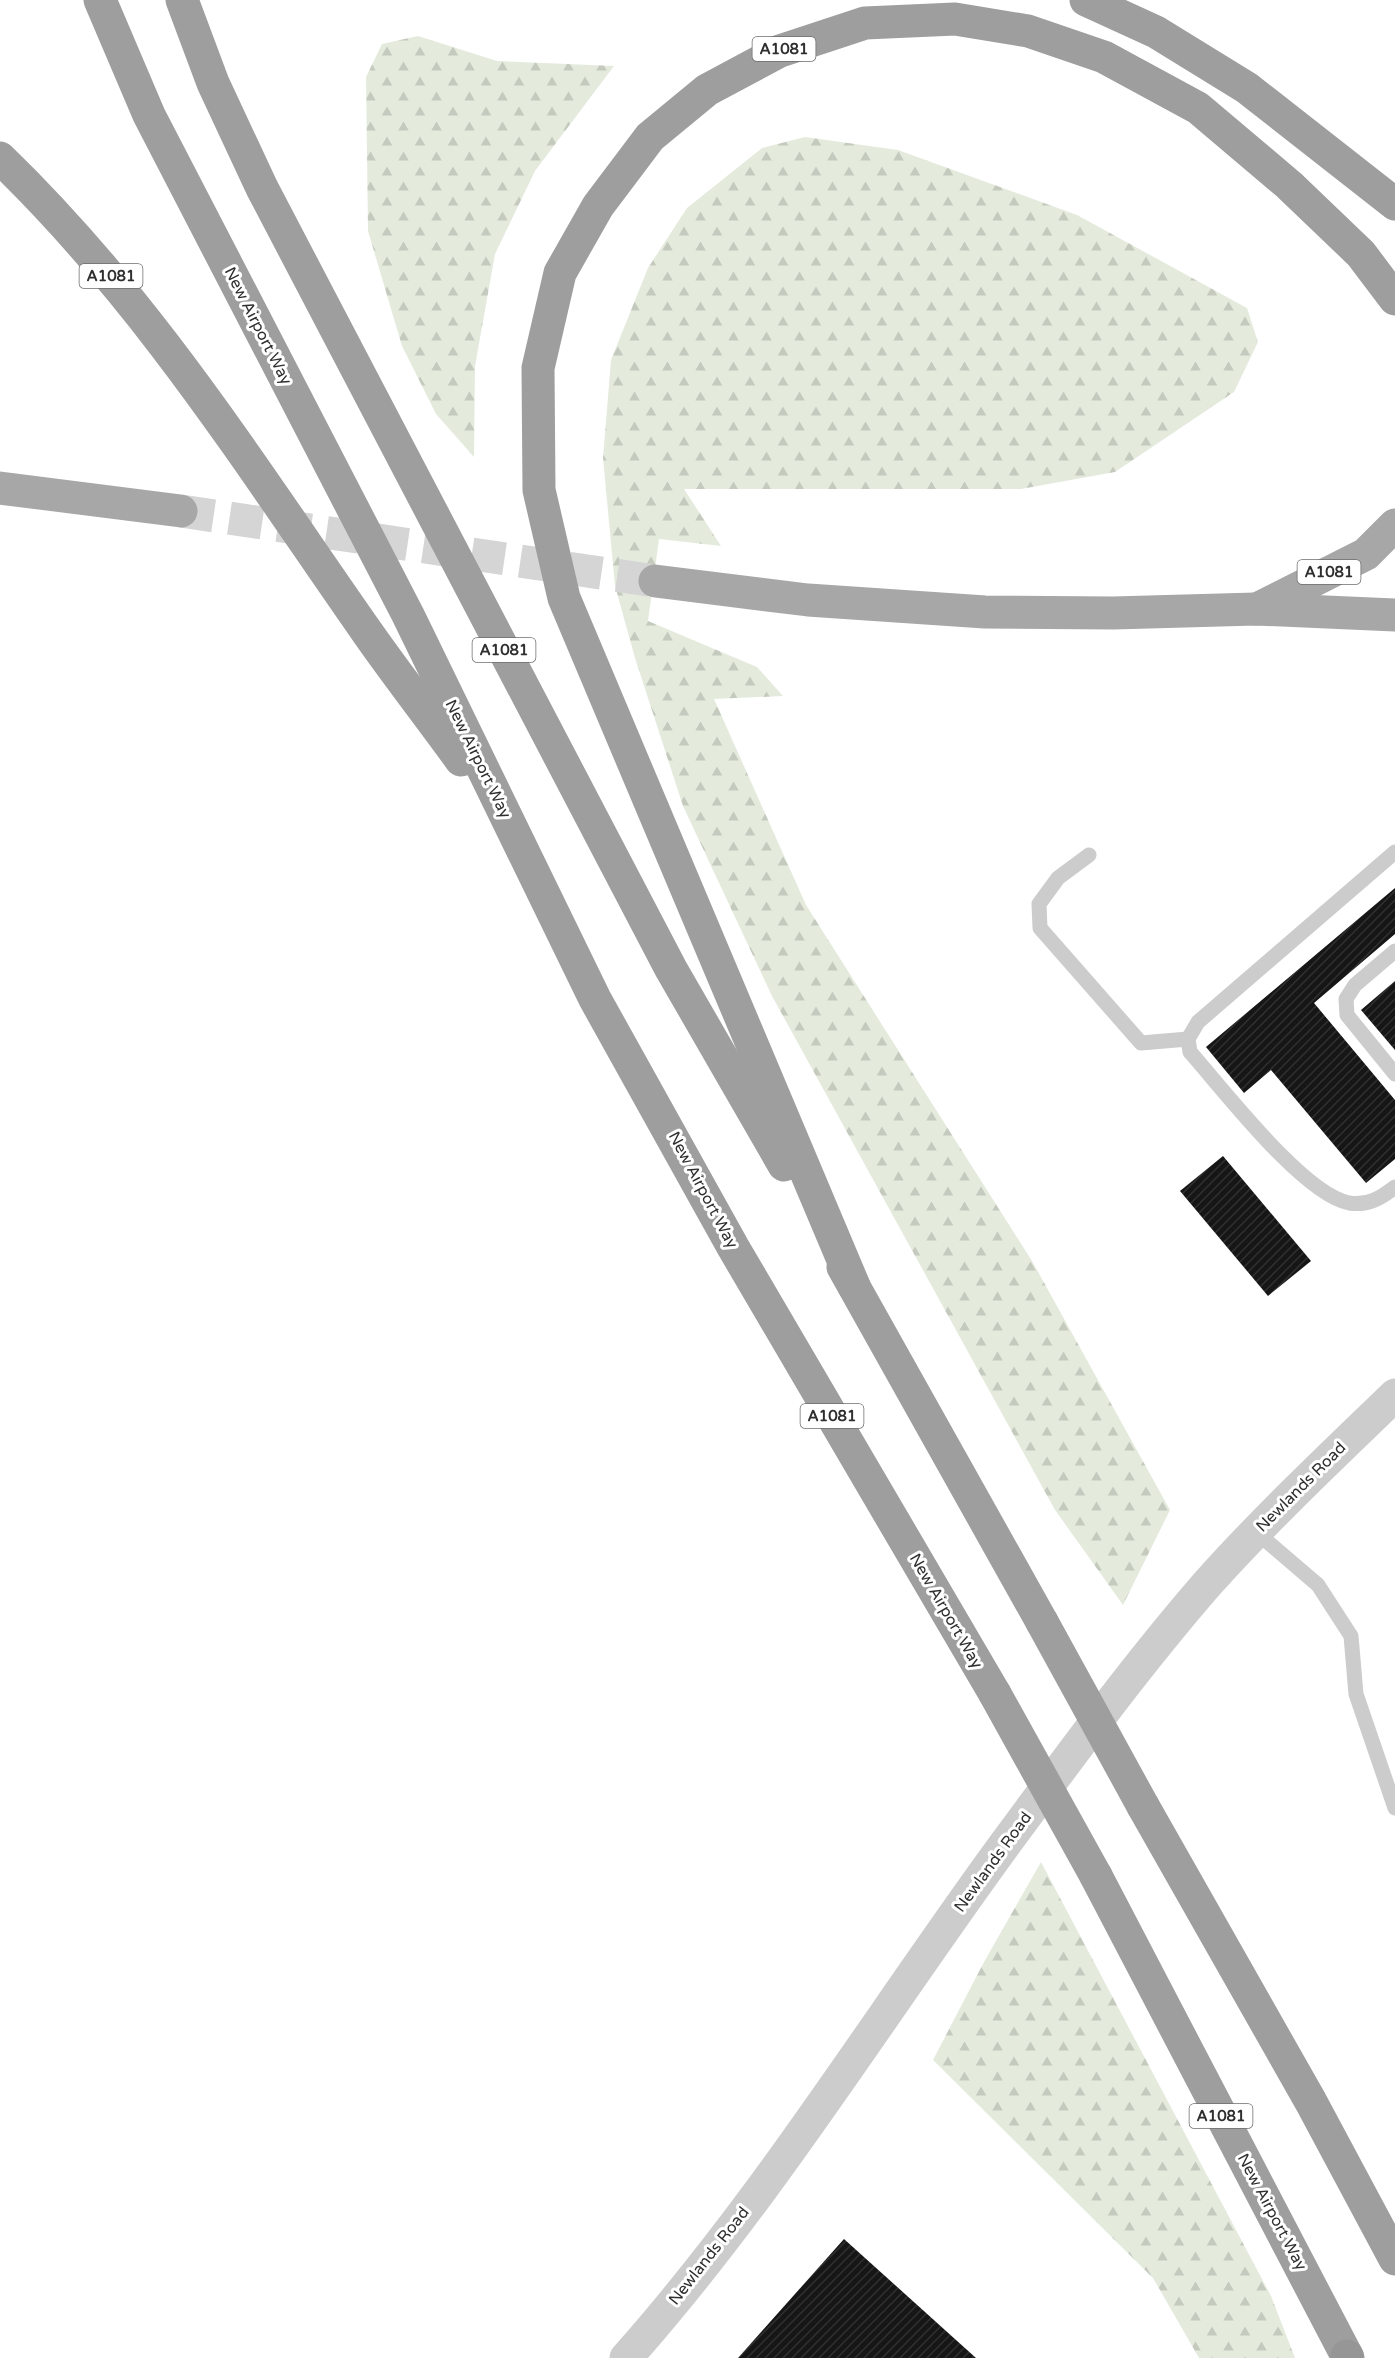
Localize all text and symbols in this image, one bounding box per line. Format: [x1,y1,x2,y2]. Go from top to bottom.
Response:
road number: A1081 [752,37,816,61]
road number: A1081 [80,264,142,288]
street label: New Airport Way [220,264,297,389]
road number: A1081 [1298,560,1360,584]
road number: A1081 [472,638,536,662]
street label: New Airport Way [441,696,516,822]
street label: New Airport Way [664,1128,742,1252]
road number: A1081 [800,1404,864,1428]
street label: Newlands Road [1252,1438,1350,1536]
street label: New Airport Way [905,1550,987,1672]
street label: Newlands Road [950,1808,1036,1916]
road number: A1081 [1190,2104,1252,2128]
street label: New Airport Way [1233,2150,1311,2274]
street label: Newlands Road [664,2203,754,2309]

